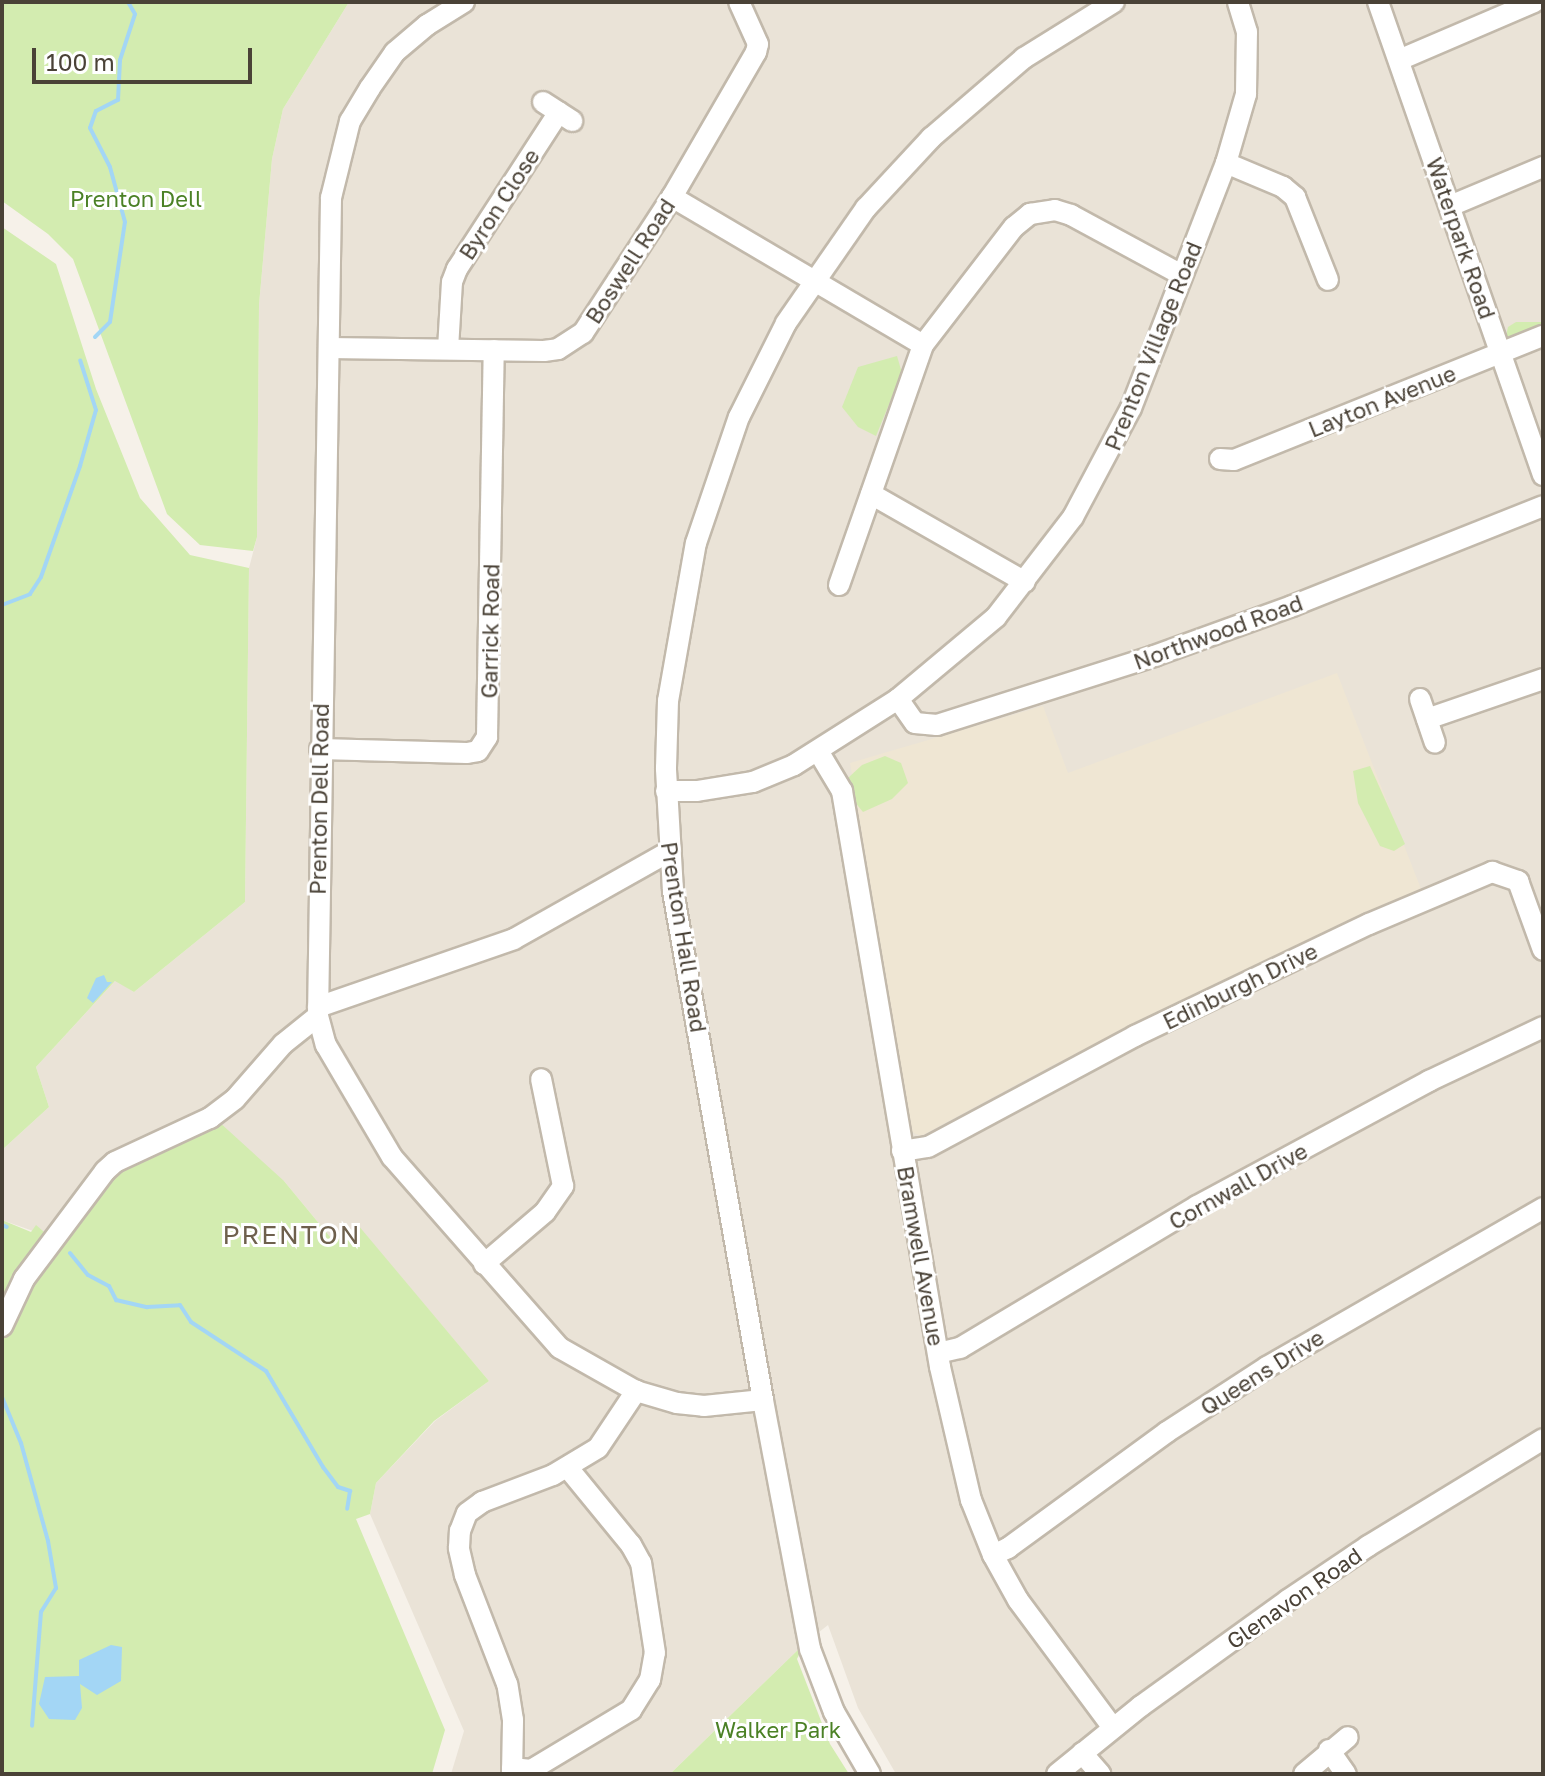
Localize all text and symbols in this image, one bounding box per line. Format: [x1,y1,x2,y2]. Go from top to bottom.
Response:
scale bar [36,32,256,82]
text: 100 m [46,47,115,76]
street label: Byron Close [453,144,545,264]
street label: Waterpark Road [1421,154,1501,322]
park label: Prenton Dell [70,186,202,212]
street label: Boswell Road [580,194,680,328]
street label: Prenton Village Road [1099,238,1207,454]
street label: Layton Avenue [1305,359,1459,443]
street label: Garrick Road [476,563,504,699]
street label: Northwood Road [1130,589,1306,675]
street label: Prenton Dell Road [304,703,334,895]
street label: Prenton Hall Road [656,840,712,1034]
street label: Edinburgh Drive [1159,937,1321,1035]
street label: Cornwall Drive [1164,1137,1312,1235]
street label: Bramwell Avenue [892,1164,950,1348]
district label: PRENTON [223,1219,361,1251]
street label: Queens Drive [1196,1324,1328,1420]
street label: Glenavon Road [1221,1542,1367,1654]
park label: Walker Park [715,1717,841,1743]

